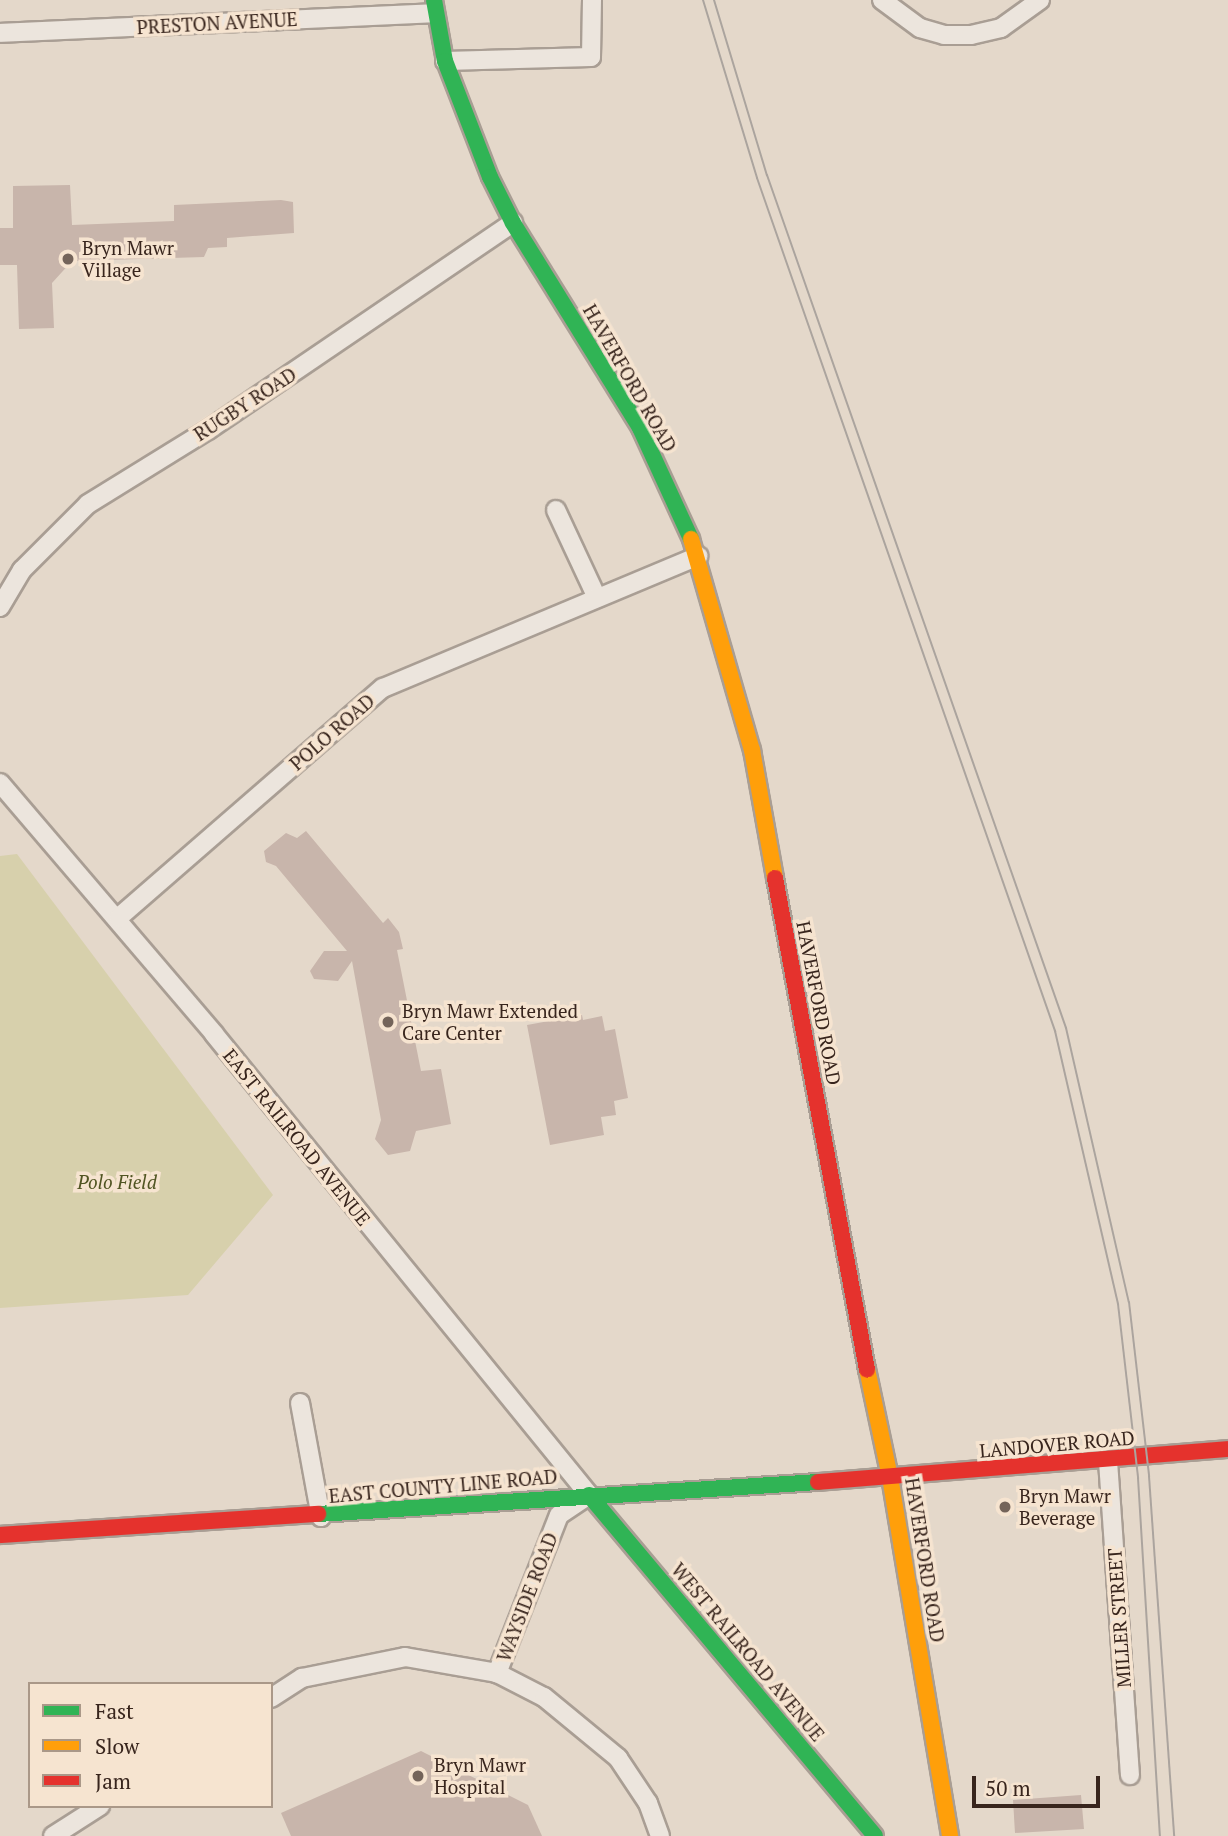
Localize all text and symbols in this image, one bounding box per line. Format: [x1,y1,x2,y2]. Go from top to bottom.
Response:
street label: PRESTON AVENUE [136,7,298,39]
place label: Bryn Mawr Village [82,237,174,281]
marker: Bryn Mawr Village [60,251,76,267]
street label: HAVERFORD ROAD [578,300,682,456]
street label: RUGBY ROAD [190,362,300,446]
street label: POLO ROAD [285,689,379,775]
street label: HAVERFORD ROAD [792,919,846,1087]
place label: Bryn Mawr Extended Care Center [402,1000,578,1044]
marker: Bryn Mawr Extended Care Center [380,1014,396,1030]
street label: EAST RAILROAD AVENUE [219,1044,375,1230]
park label: Polo Field [77,1171,157,1193]
street label: LANDOVER ROAD [978,1426,1136,1462]
street label: EAST COUNTY LINE ROAD [328,1465,558,1507]
street label: HAVERFORD ROAD [901,1476,949,1644]
place label: Bryn Mawr Beverage [1019,1485,1111,1529]
marker: Bryn Mawr Beverage [997,1499,1013,1515]
street label: WAYSIDE ROAD [492,1529,562,1665]
street label: MILLER STREET [1103,1548,1135,1688]
street label: WEST RAILROAD AVENUE [667,1558,829,1746]
legend [28,1682,273,1808]
text: Fast [95,1697,134,1725]
text: Slow [95,1732,139,1760]
place label: Bryn Mawr Hospital [434,1754,526,1798]
scale bar [976,1762,1104,1806]
marker: Bryn Mawr Hospital [408,1766,428,1786]
text: Jam [95,1767,131,1795]
text: 50 m [985,1774,1031,1802]

